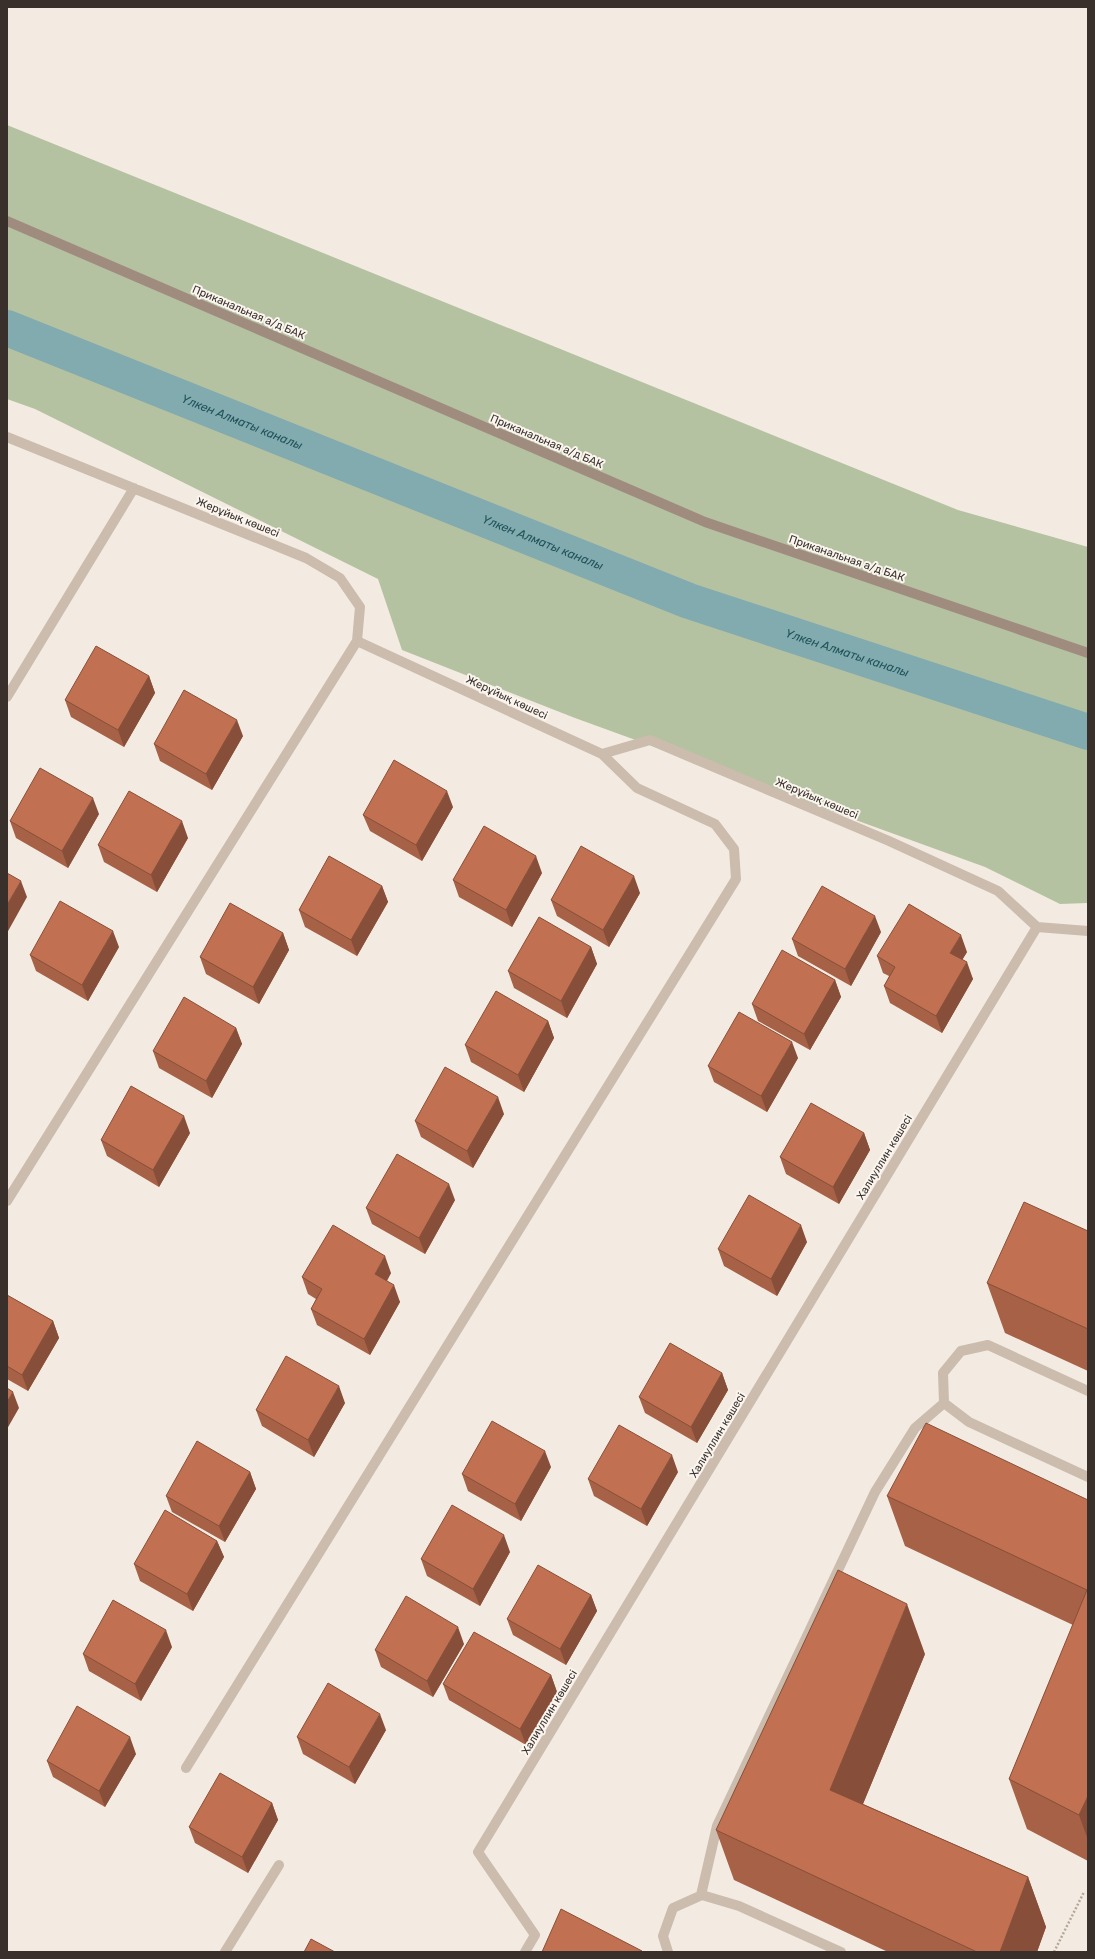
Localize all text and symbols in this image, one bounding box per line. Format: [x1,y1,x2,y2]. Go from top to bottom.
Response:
street label: Приканальная а/д БАК [190,283,307,342]
water label: Үлкен Алматы каналы [179,392,305,453]
street label: Приканальная а/д БАК [488,412,605,471]
street label: Жерұйық көшесі [194,495,281,540]
water label: Үлкен Алматы каналы [480,512,606,573]
street label: Приканальная а/д БАК [787,533,906,584]
water label: Үлкен Алматы каналы [784,626,911,680]
street label: Жерұйық көшесі [464,673,550,722]
street label: Жерұйық көшесі [773,775,860,822]
street label: Халиуллин көшесі [854,1113,915,1202]
street label: Халиуллин көшесі [687,1391,748,1480]
street label: Халиуллин көшесі [519,1668,580,1757]

